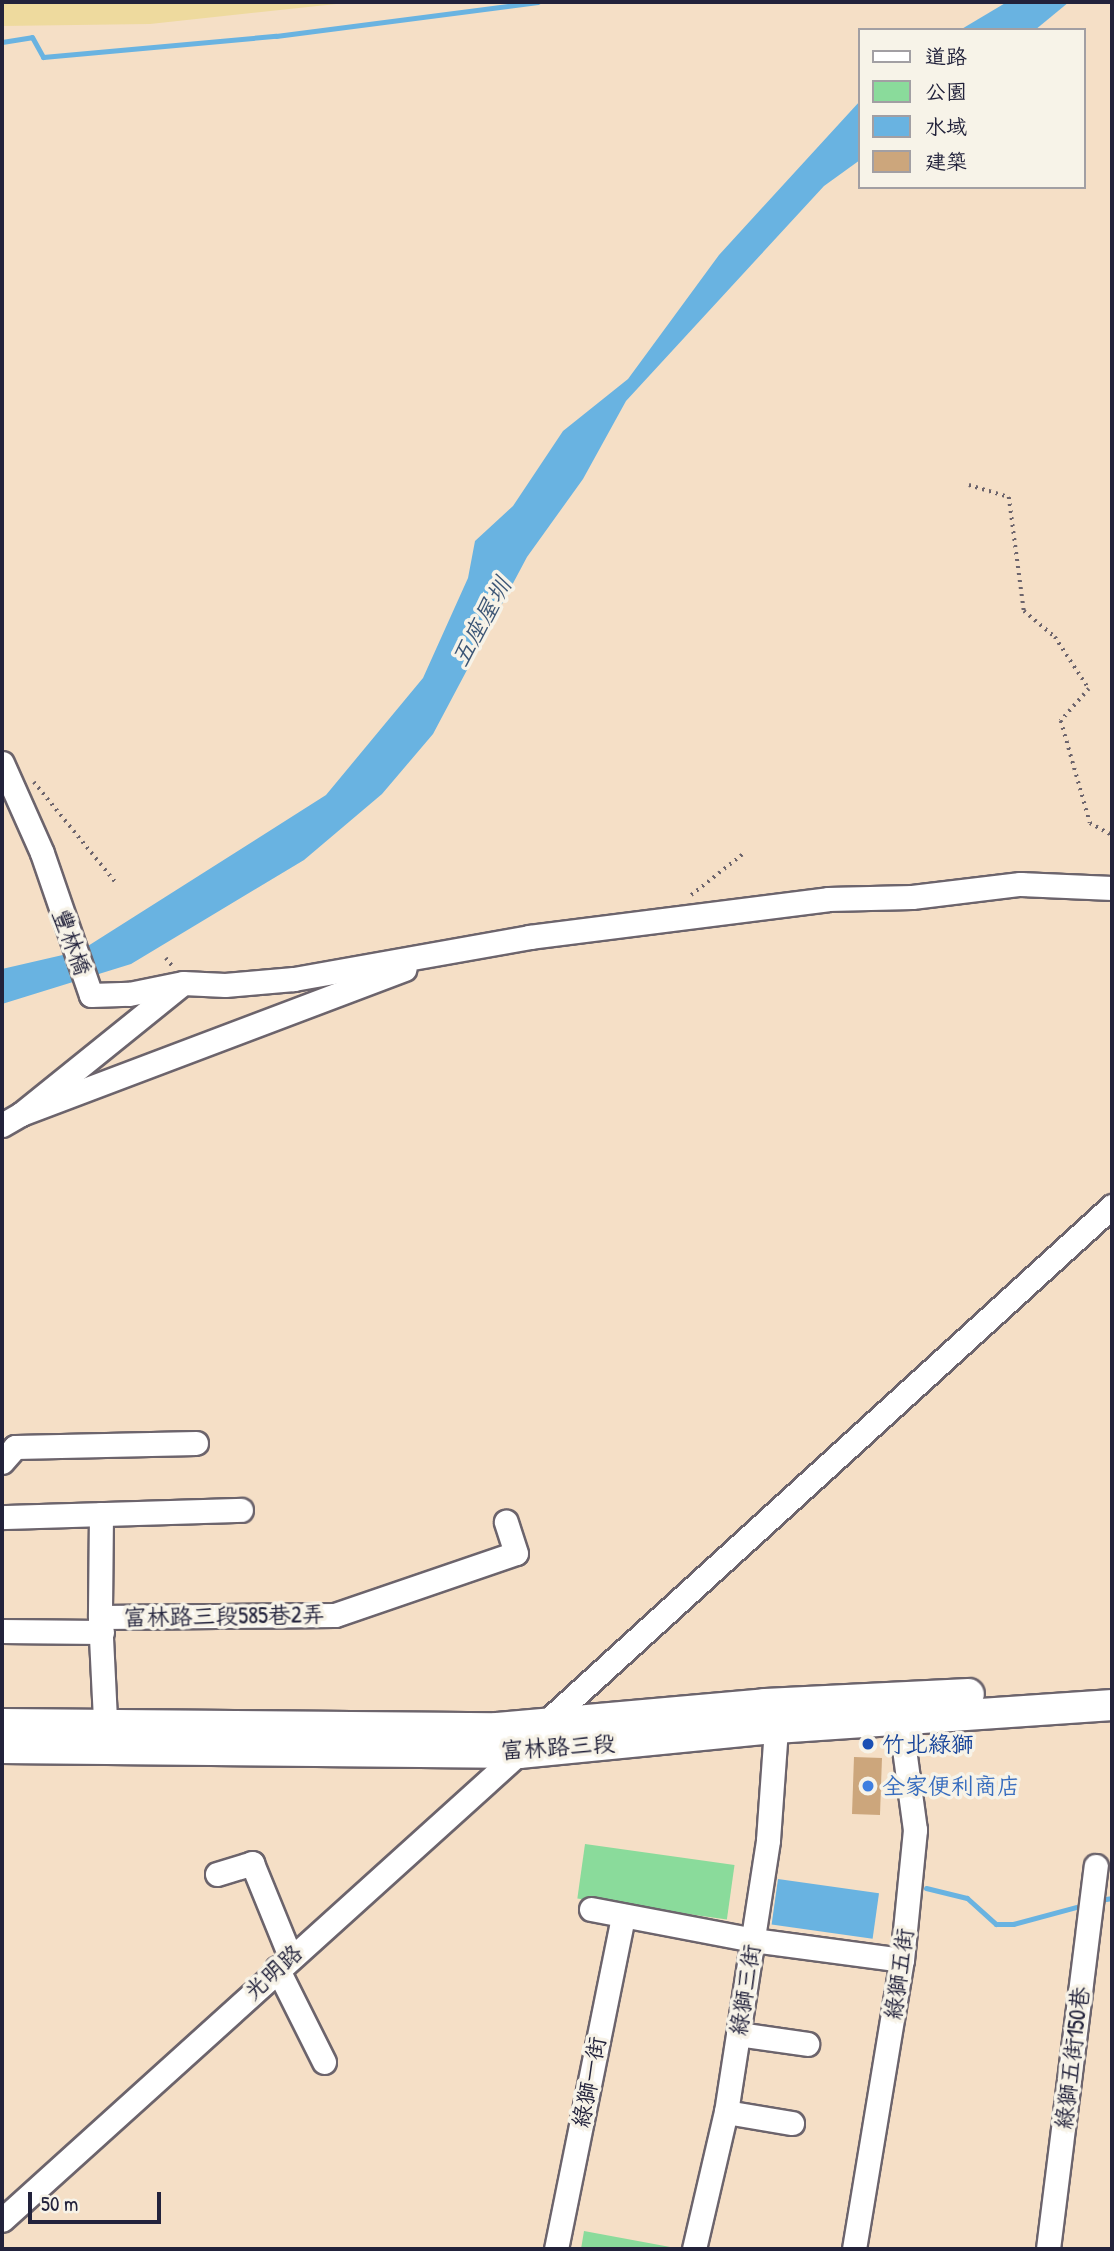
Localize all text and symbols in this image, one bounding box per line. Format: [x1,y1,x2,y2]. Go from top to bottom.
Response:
legend [858,28,1086,189]
text: 道路 [925,42,967,71]
text: 公園 [925,77,967,106]
text: 水域 [925,112,967,141]
text: 建築 [925,147,967,176]
water label: 五座屋圳 [445,573,517,671]
street label: 豐林橋 [47,905,97,979]
street label: 富林路三段585巷2弄 [123,1600,325,1632]
street label: 富林路三段 [500,1729,616,1765]
place label: 竹北綠獅 [882,1730,974,1758]
marker: 竹北綠獅 [860,1736,876,1752]
place label: 全家便利商店 [882,1772,1020,1800]
marker: 全家便利商店 [860,1778,876,1794]
street label: 綠獅五街 [879,1927,919,2021]
street label: 光明路 [238,1939,308,2005]
street label: 綠獅三街 [724,1942,766,2038]
street label: 綠獅五街150巷 [1050,1985,1094,2131]
street label: 綠獅一街 [567,2034,611,2130]
scale bar [32,2178,164,2222]
text: 50 m [41,2189,78,2218]

